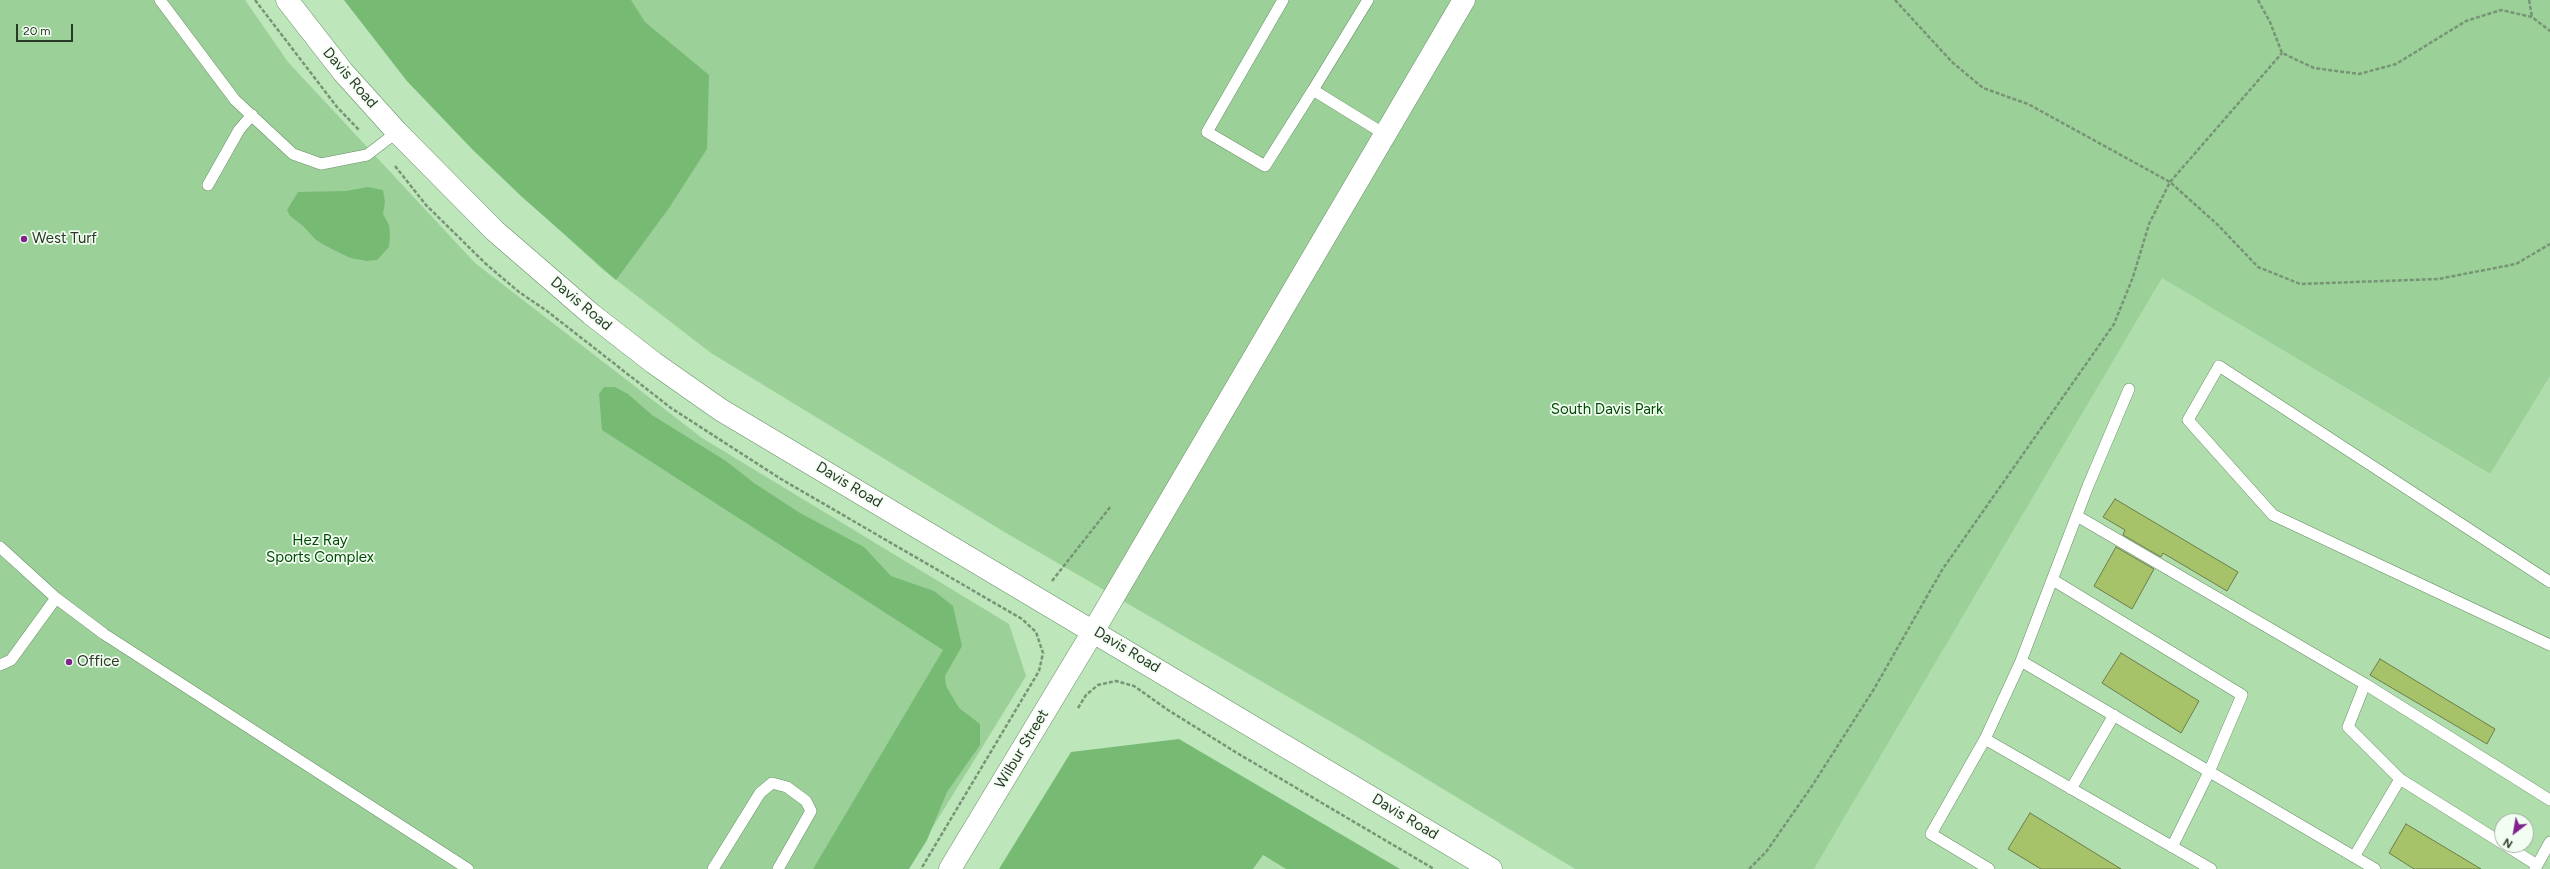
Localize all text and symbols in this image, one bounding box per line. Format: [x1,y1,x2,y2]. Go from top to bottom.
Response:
scale bar [18,16,75,42]
text: 20 m [23,24,51,38]
street label: Davis Road [319,44,381,112]
place label: West Turf [32,230,97,248]
marker: West Turf [19,234,29,244]
street label: Davis Road [547,273,615,335]
park label: South Davis Park [1551,401,1663,419]
street label: Davis Road [812,458,886,512]
park label: Hez Ray Sports Complex [266,532,374,567]
street label: Davis Road [1090,623,1164,677]
place label: Office [77,653,119,671]
marker: Office [64,657,74,667]
street label: Wilbur Street [991,706,1053,792]
street label: Davis Road [1368,790,1442,844]
north arrow [2494,813,2534,853]
text: N [2501,835,2515,851]

